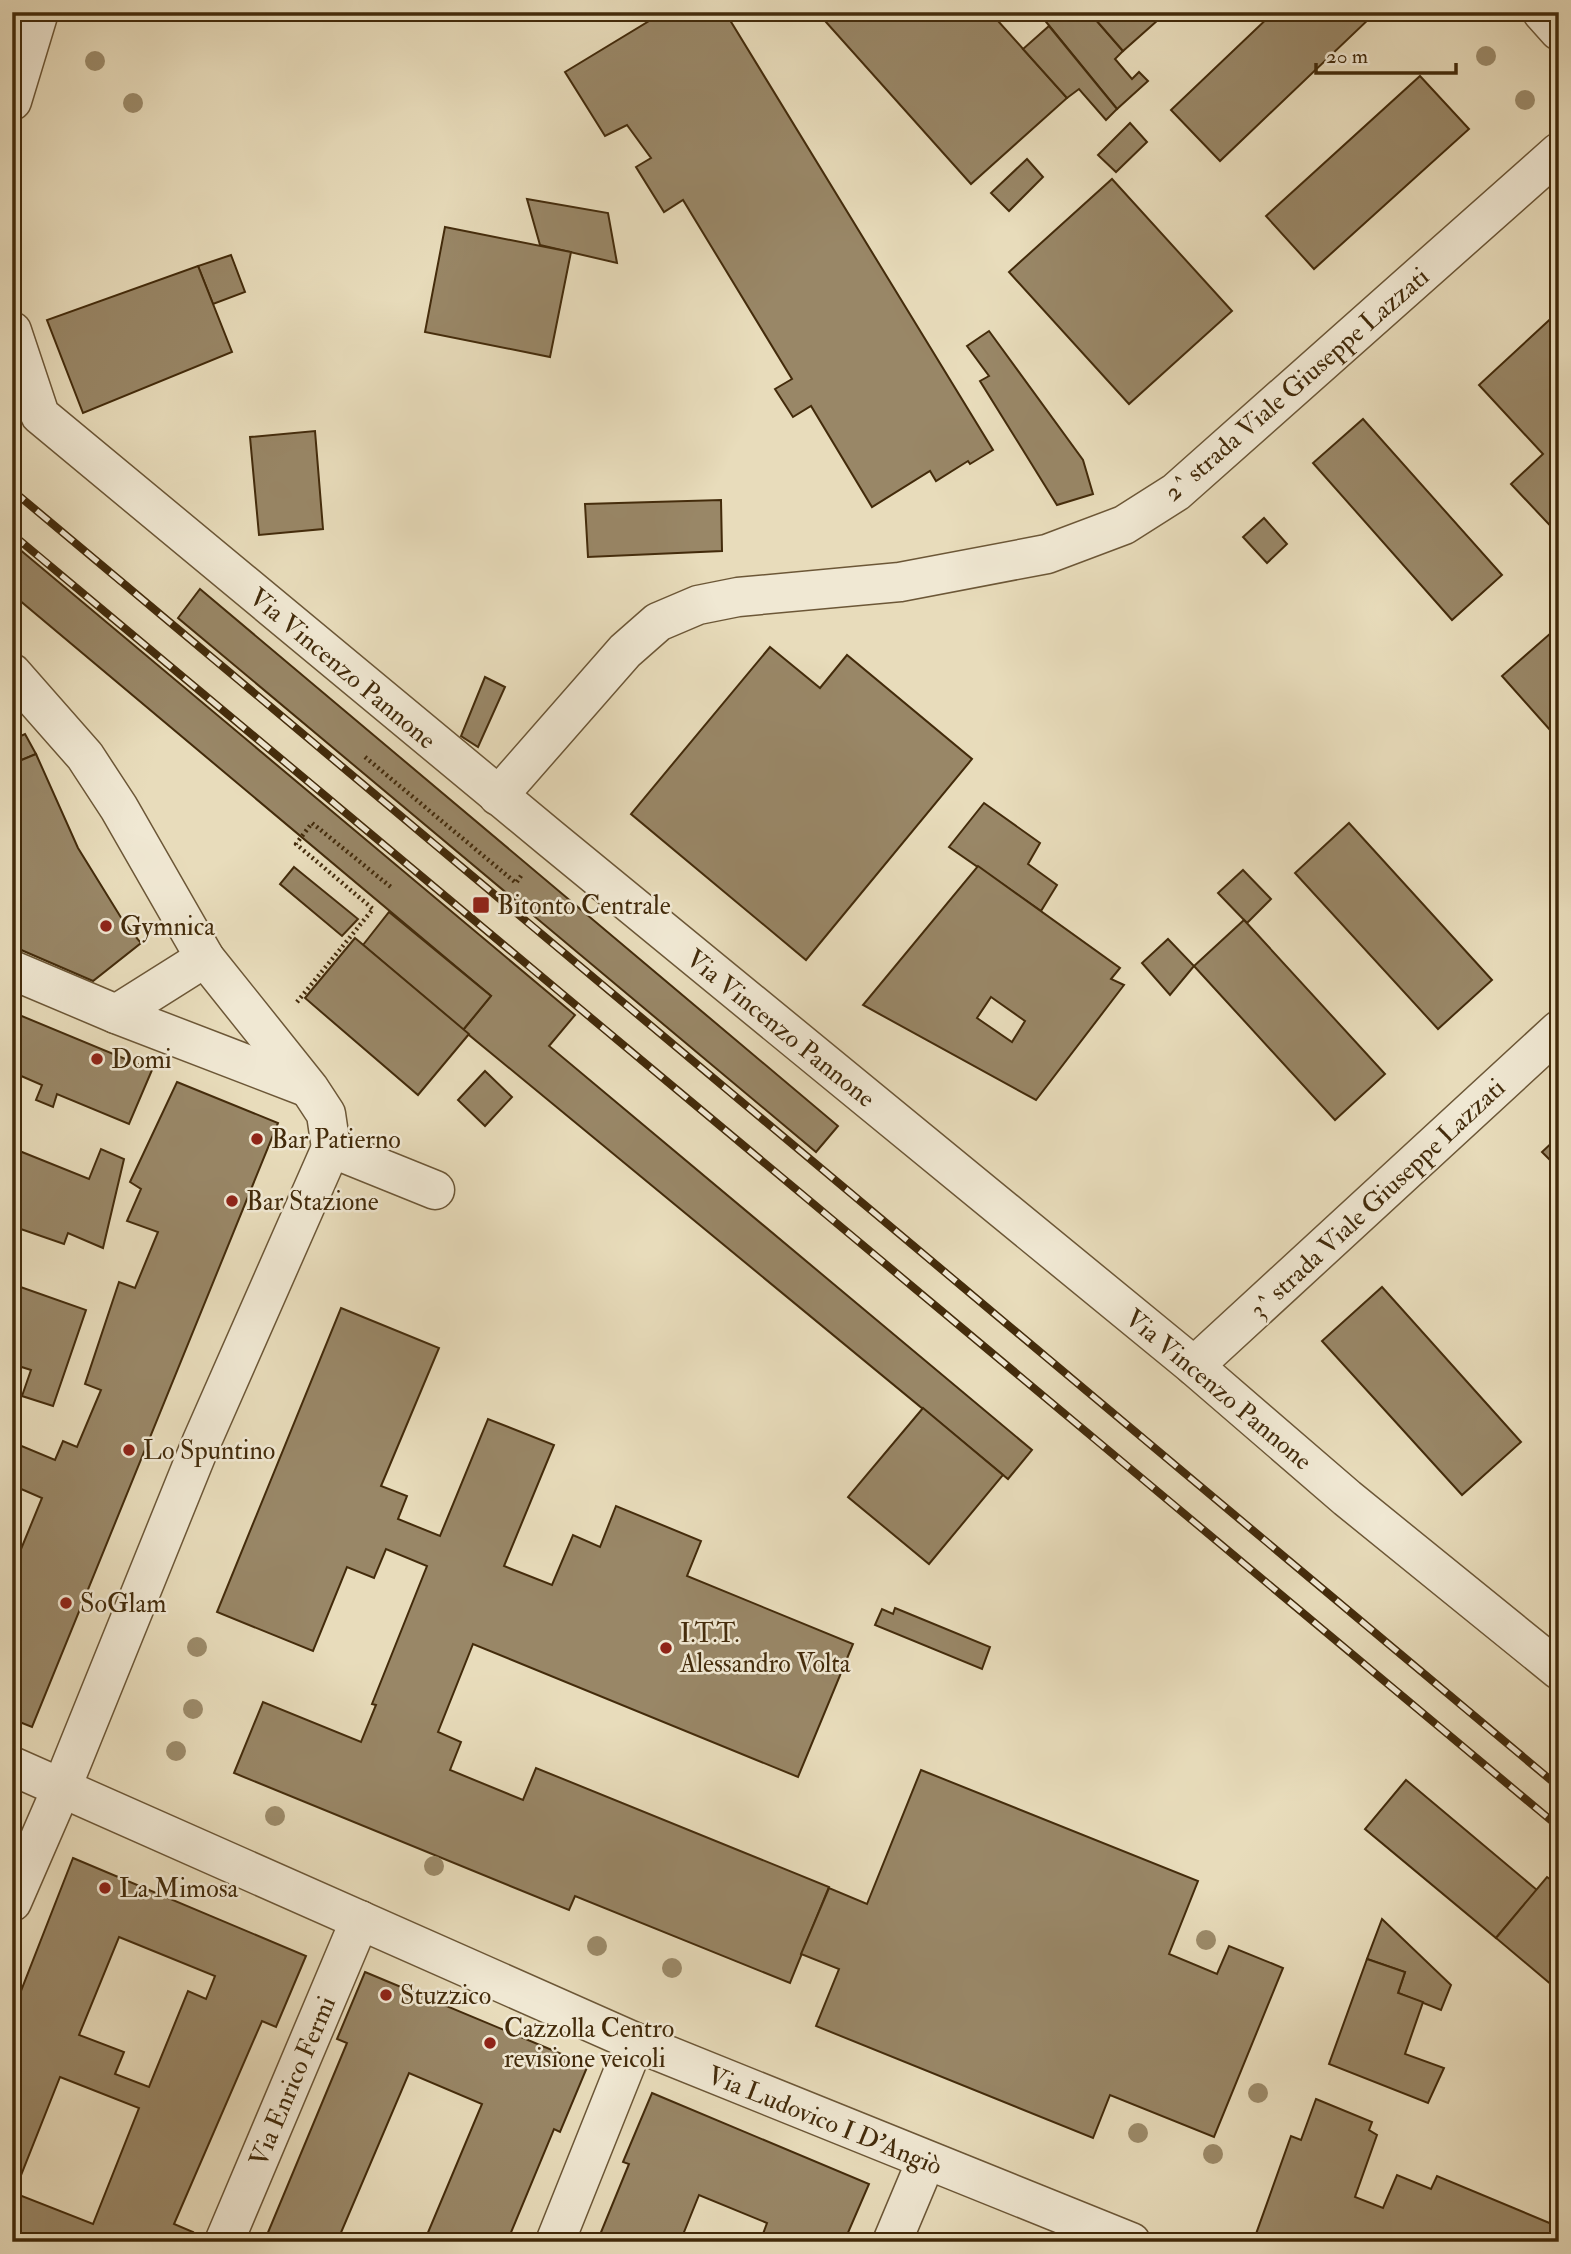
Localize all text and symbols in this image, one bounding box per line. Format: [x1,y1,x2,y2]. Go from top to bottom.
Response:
scale bar [1316,32,1456,76]
text: 20 m [1326,43,1368,70]
street label: 2^ strada Viale Giuseppe Lazzati [1158,261,1437,509]
street label: Via Vincenzo Pannone [242,581,442,756]
place label: Bitonto Centrale [497,890,671,922]
marker: Bitonto Centrale [471,895,491,915]
place label: Gymnica [120,911,215,943]
marker: Gymnica [98,918,114,934]
street label: Via Vincenzo Pannone [679,943,881,1115]
place label: Domi [111,1044,172,1076]
marker: Domi [89,1051,105,1067]
street label: 3^ strada Viale Giuseppe Lazzati [1243,1072,1513,1326]
place label: Bar Patierno [271,1124,401,1156]
marker: Bar Patierno [249,1131,265,1147]
place label: Bar Stazione [246,1186,379,1218]
marker: Bar Stazione [224,1193,240,1209]
street label: Via Vincenzo Pannone [1118,1302,1318,1477]
place label: Lo Spuntino [143,1435,275,1468]
marker: Lo Spuntino [121,1442,137,1458]
place label: SoGlam [80,1588,166,1620]
marker: SoGlam [58,1595,74,1611]
place label: I.T.T. Alessandro Volta [679,1618,851,1680]
marker: I.T.T. Alessandro Volta [658,1640,674,1656]
place label: La Mimosa [119,1873,239,1905]
marker: La Mimosa [97,1880,113,1896]
place label: Stuzzico [400,1980,491,2012]
marker: Stuzzico [378,1987,394,2003]
street label: Via Enrico Fermi [243,1991,343,2171]
place label: Cazzolla Centro revisione veicoli [504,2013,674,2075]
marker: Cazzolla Centro revisione veicoli [482,2035,498,2051]
street label: Via Ludovico I D'Angiò [703,2059,947,2183]

